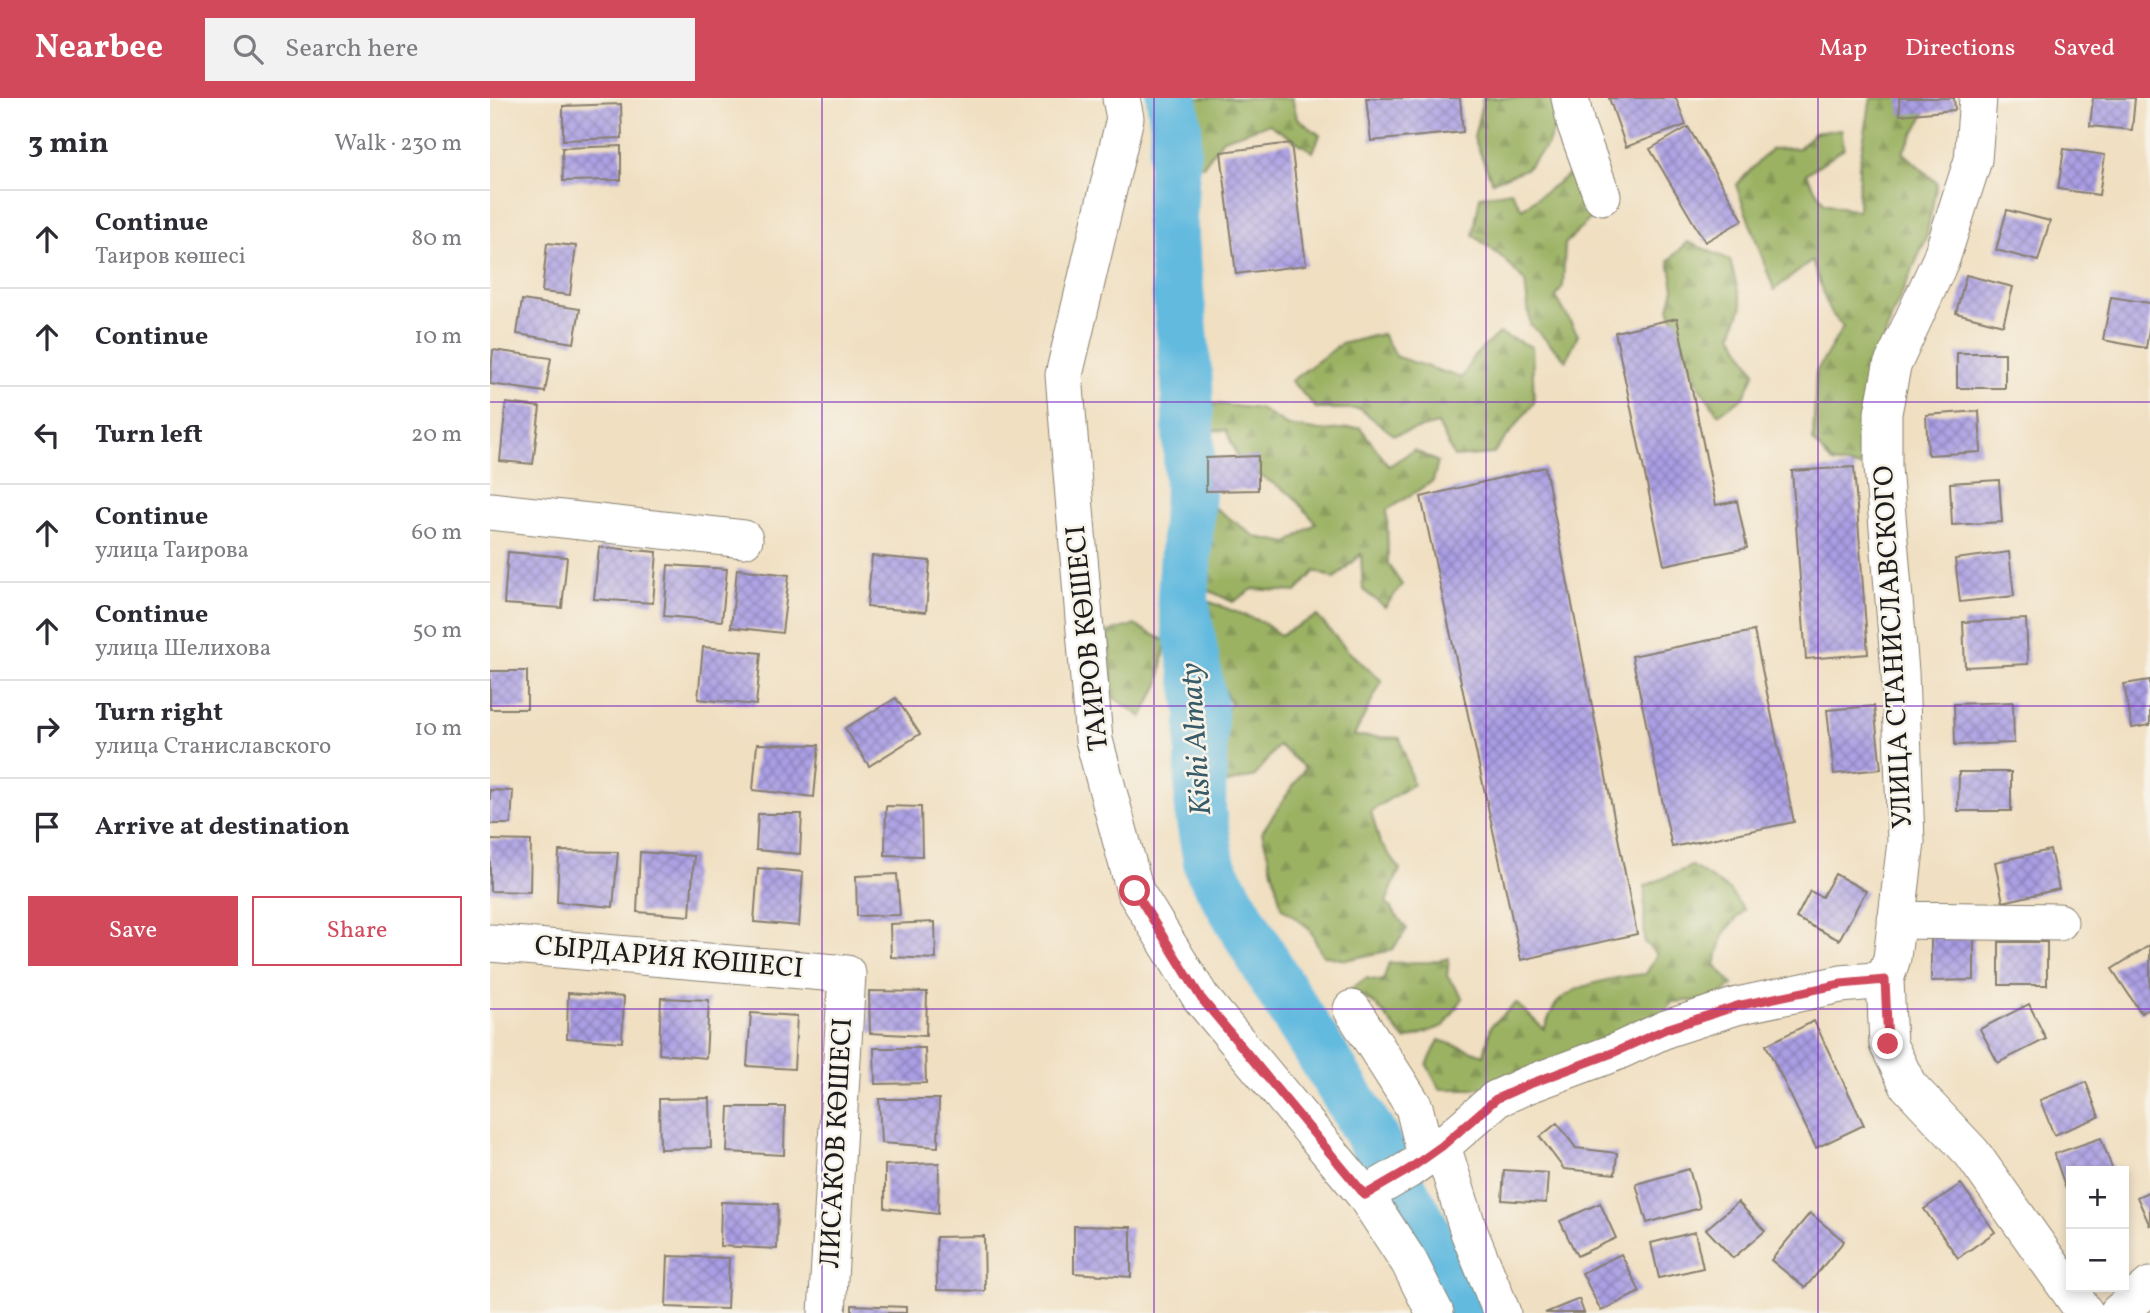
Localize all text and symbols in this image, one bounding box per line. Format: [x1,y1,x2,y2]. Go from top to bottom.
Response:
search box [205,18,695,81]
text: Nearbee [35,26,163,72]
icon: search [229,30,267,68]
text: Search here [285,31,418,67]
text: Map [1819,32,1867,66]
text: Directions [1905,32,2015,66]
text: Saved [2053,32,2115,66]
text: 3 min [28,123,109,165]
text: Walk · 230 m [334,128,462,160]
text: Continue [95,205,208,241]
icon: ahead [28,220,66,258]
text: 80 m [412,223,462,255]
text: Таиров көшесі [95,241,246,273]
icon: ahead [28,318,66,356]
text: Continue [95,319,208,355]
text: 10 m [414,321,462,353]
icon: left [28,416,66,454]
text: Turn left [95,417,203,453]
text: 20 m [411,419,462,451]
street label: УЛИЦА СТАНИСЛАВСКОГО [1865,464,1923,830]
text: Continue [95,499,208,535]
icon: ahead [28,514,66,552]
text: 60 m [412,517,462,549]
street label: ТАИРОВ КӨШЕСІ [1057,523,1119,753]
text: улица Таирова [95,535,249,567]
text: Continue [95,597,208,633]
icon: ahead [28,612,66,650]
text: 50 m [413,615,462,647]
text: улица Шелихова [95,633,271,665]
water label: Kіshі Almaty [1171,661,1223,817]
text: Turn right [95,695,223,731]
icon: right [28,710,66,748]
text: 10 m [414,713,462,745]
text: улица Станиславского [95,731,331,763]
icon: arrive [28,808,66,846]
text: Arrive at destination [95,809,350,845]
route start [1119,875,1150,906]
button: Save [28,896,238,966]
button: Share [252,896,462,966]
street label: СЫРДАРИЯ КӨШЕСІ [533,927,805,989]
street label: ЛИСАКОВ КӨШЕСІ [811,1017,863,1269]
route end [1872,1028,1903,1059]
map controls [2066,1166,2129,1292]
button: + [2066,1166,2129,1229]
button: − [2066,1229,2129,1292]

